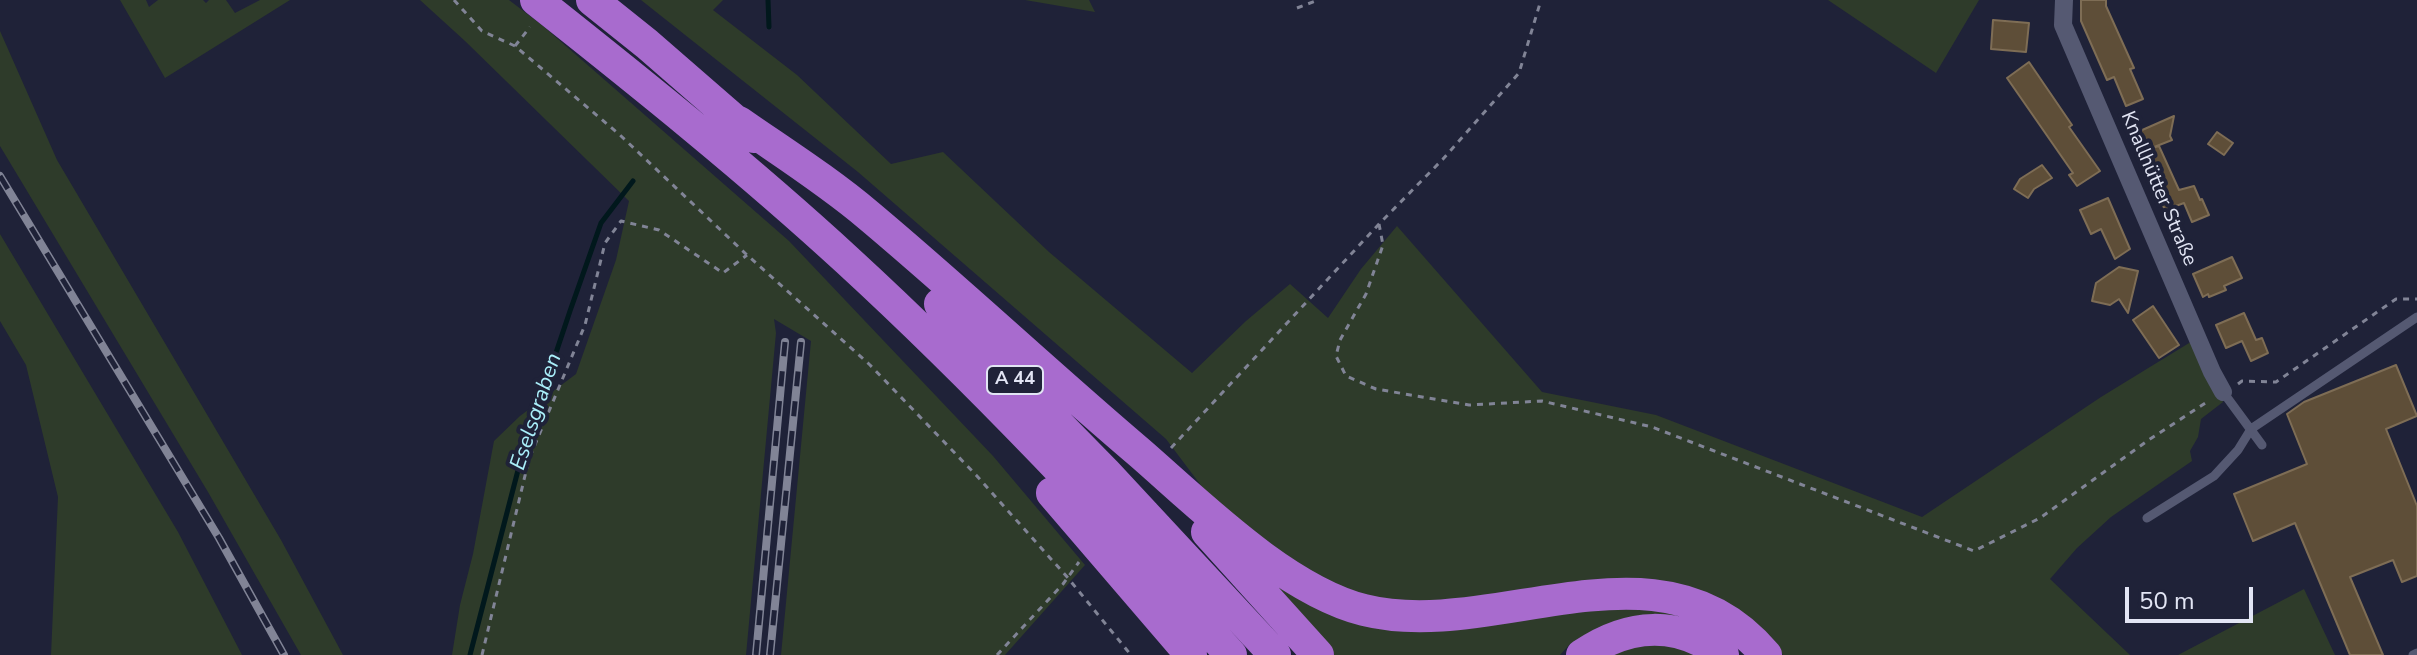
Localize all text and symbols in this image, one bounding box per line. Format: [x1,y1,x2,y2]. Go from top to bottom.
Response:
street label: Knallhütter Straße [2115,108,2201,270]
water label: Eselsgraben [506,350,568,474]
road number: A 44 [987,366,1043,394]
scale bar [2129,571,2257,621]
text: 50 m [2139,585,2195,617]

